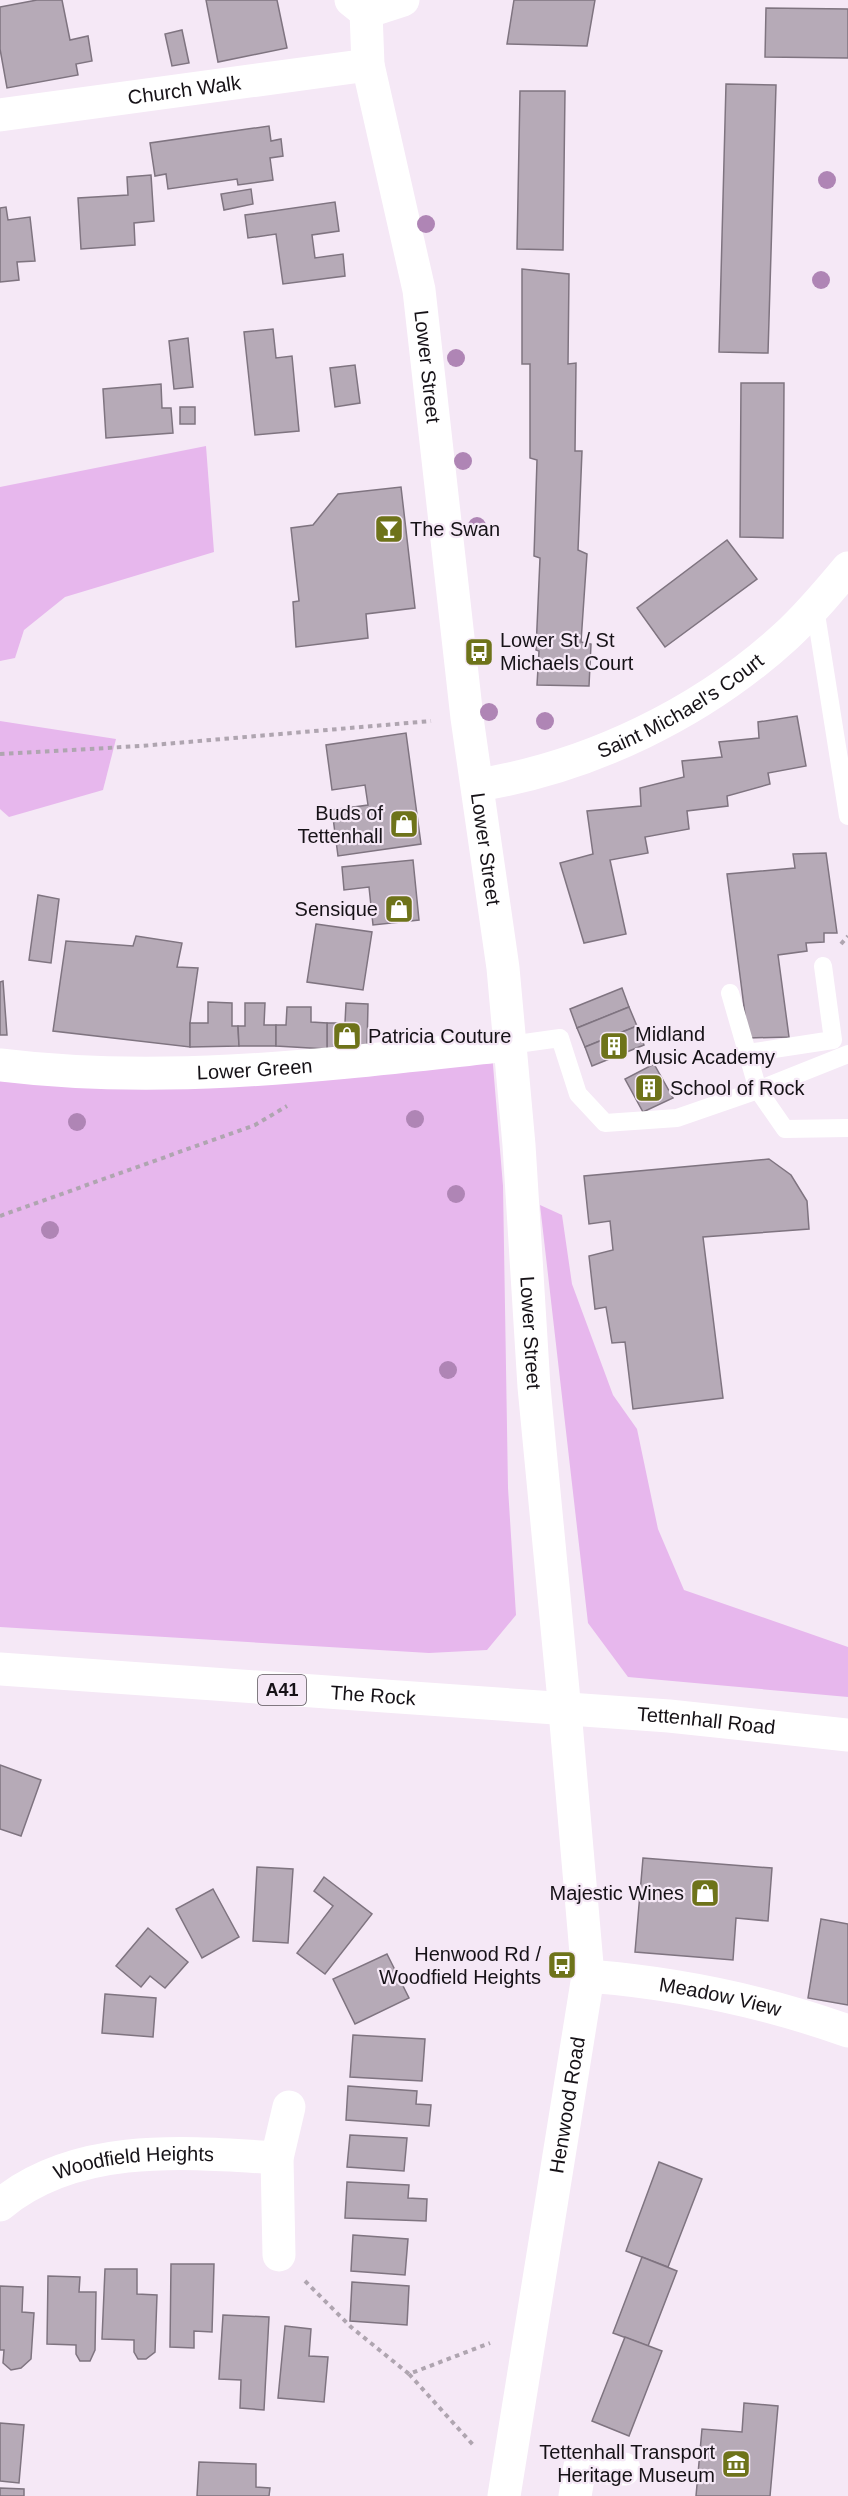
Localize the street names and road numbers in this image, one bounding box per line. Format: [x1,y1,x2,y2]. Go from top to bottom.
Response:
street label: Church Walk [126,71,243,109]
street label: Lower Street [410,309,445,425]
street label: Saint Michael's Court [594,649,768,762]
street label: Lower Street [467,791,505,907]
street label: Lower Green [196,1054,313,1083]
street label: Lower Street [516,1275,545,1390]
road number: A41 [258,1675,306,1705]
street label: The Rock [330,1681,418,1709]
street label: Tettenhall Road [636,1703,776,1738]
street label: Meadow View [658,1973,784,2021]
street label: Henwood Road [545,2035,589,2175]
street label: Woodfield Heights [50,2143,214,2184]

